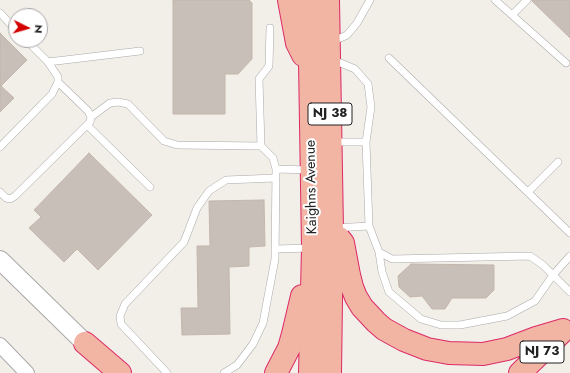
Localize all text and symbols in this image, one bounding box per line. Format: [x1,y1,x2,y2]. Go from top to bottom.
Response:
north arrow [8,8,48,48]
text: N [31,24,47,34]
road number: NJ 38 [308,103,352,125]
street label: Kaighns Avenue [303,140,321,234]
road number: NJ 73 [520,341,564,363]

